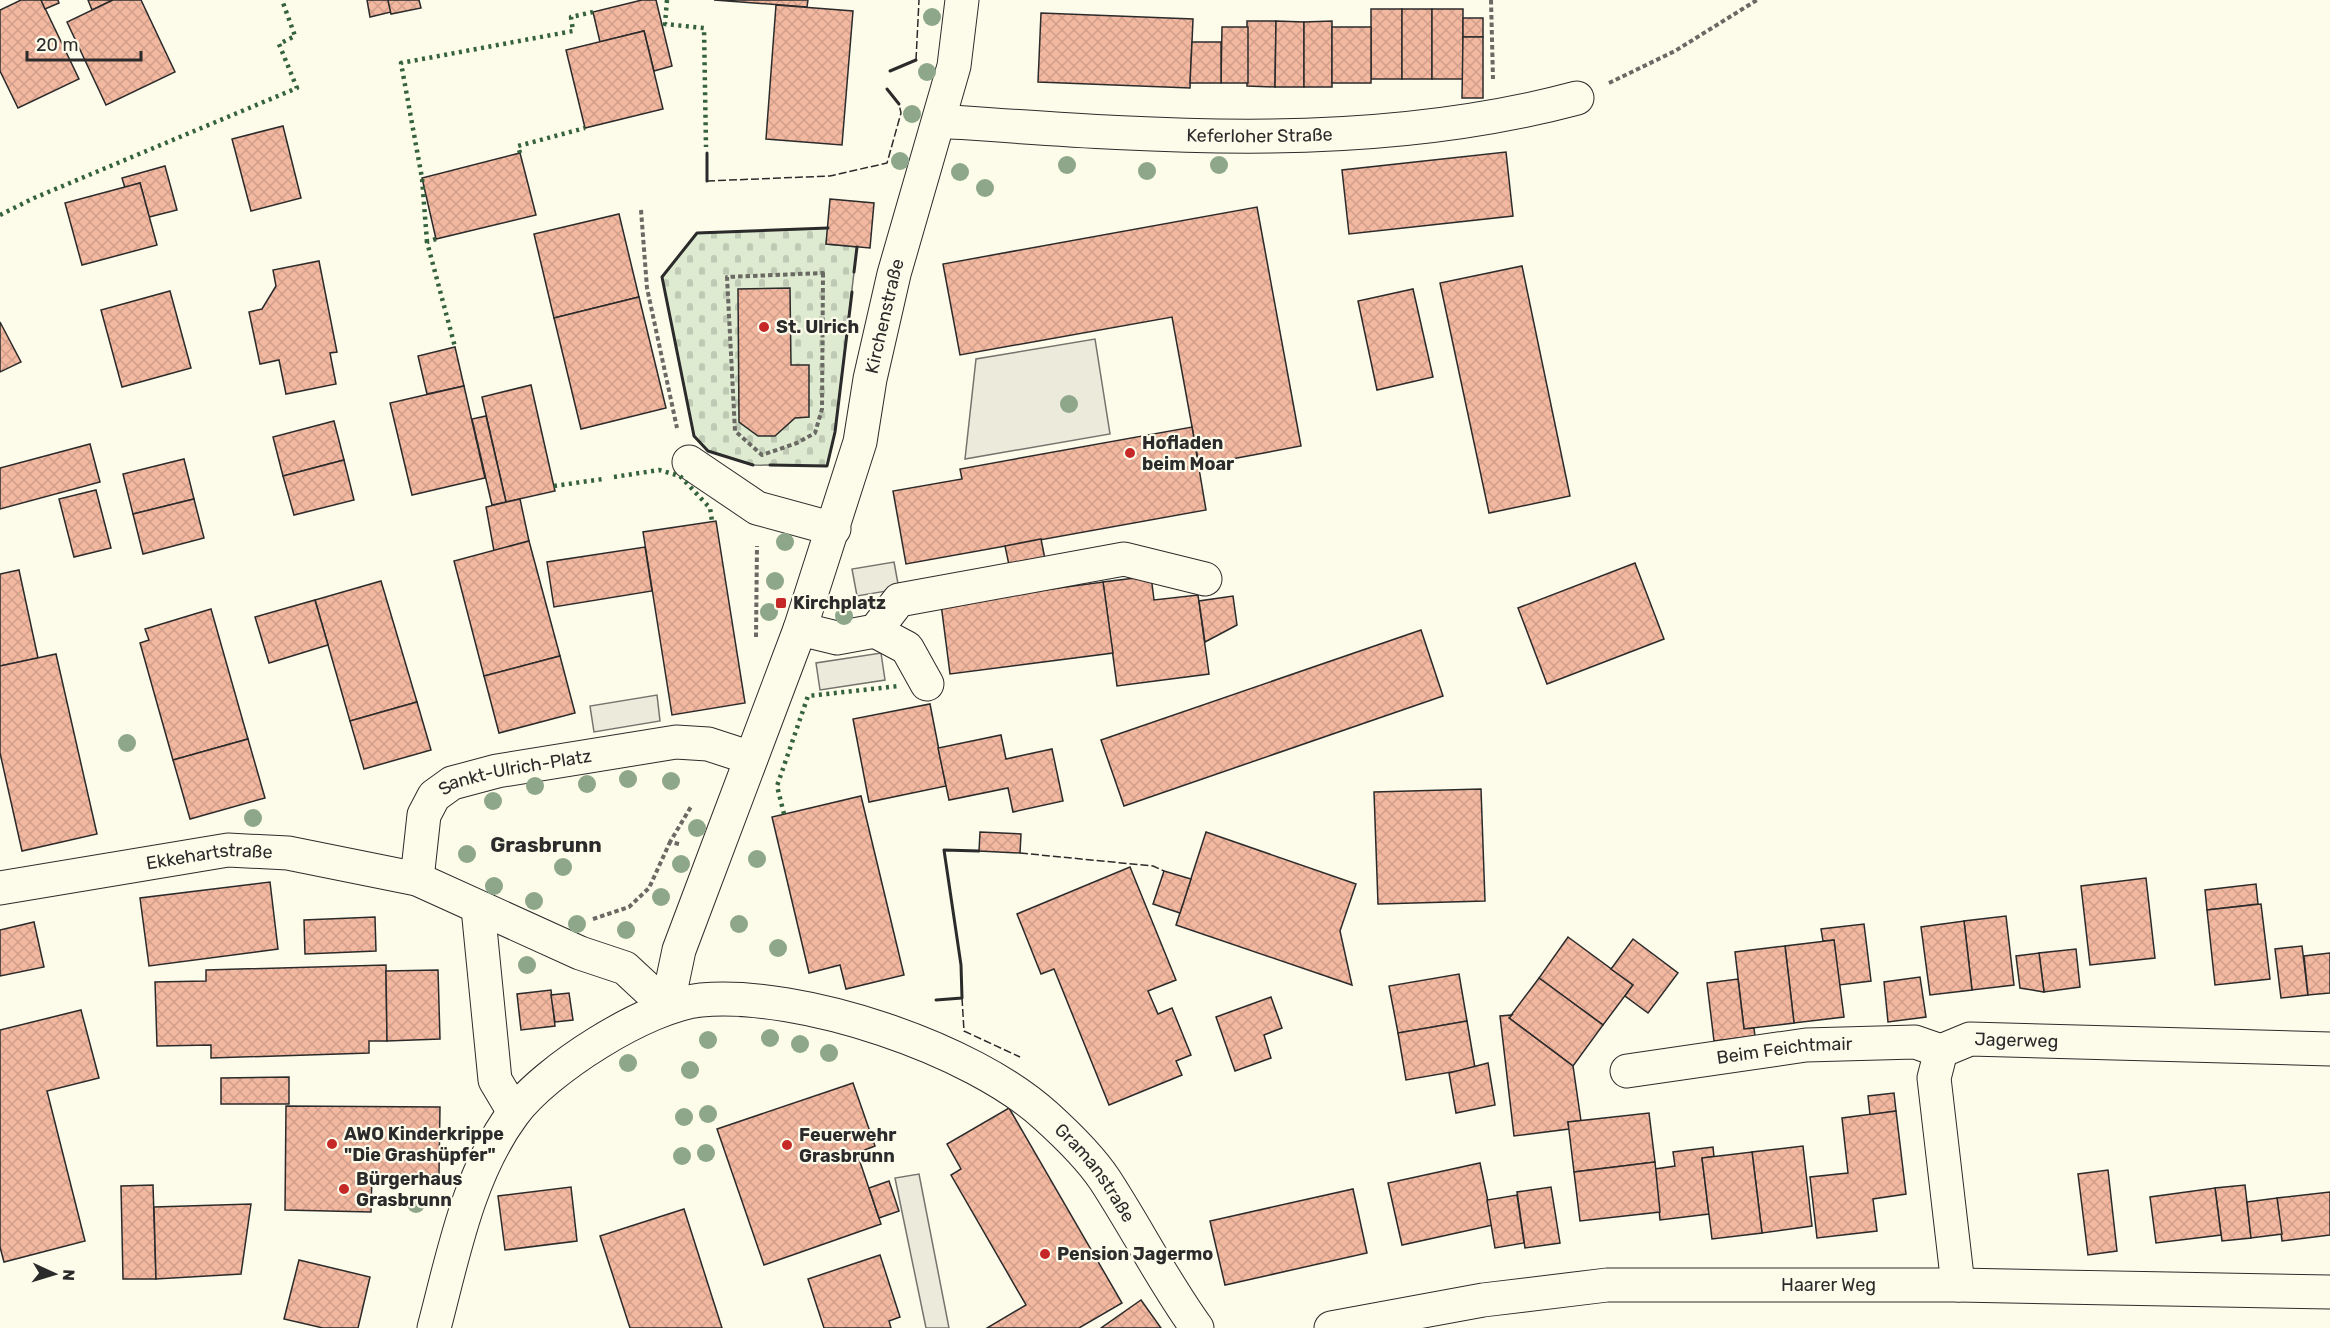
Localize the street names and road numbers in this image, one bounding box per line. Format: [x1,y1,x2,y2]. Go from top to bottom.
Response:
street label: Keferloher Straße [1186,123,1333,147]
street label: Kirchenstraße [861,256,909,376]
street label: Sankt-Ulrich-Platz [434,745,593,800]
street label: Ekkehartstraße [144,839,273,874]
street label: Jagerweg [1974,1028,2059,1052]
street label: Beim Feichtmair [1715,1033,1853,1069]
street label: Gramanstraße [1050,1119,1140,1226]
street label: Haarer Weg [1781,1274,1876,1296]

